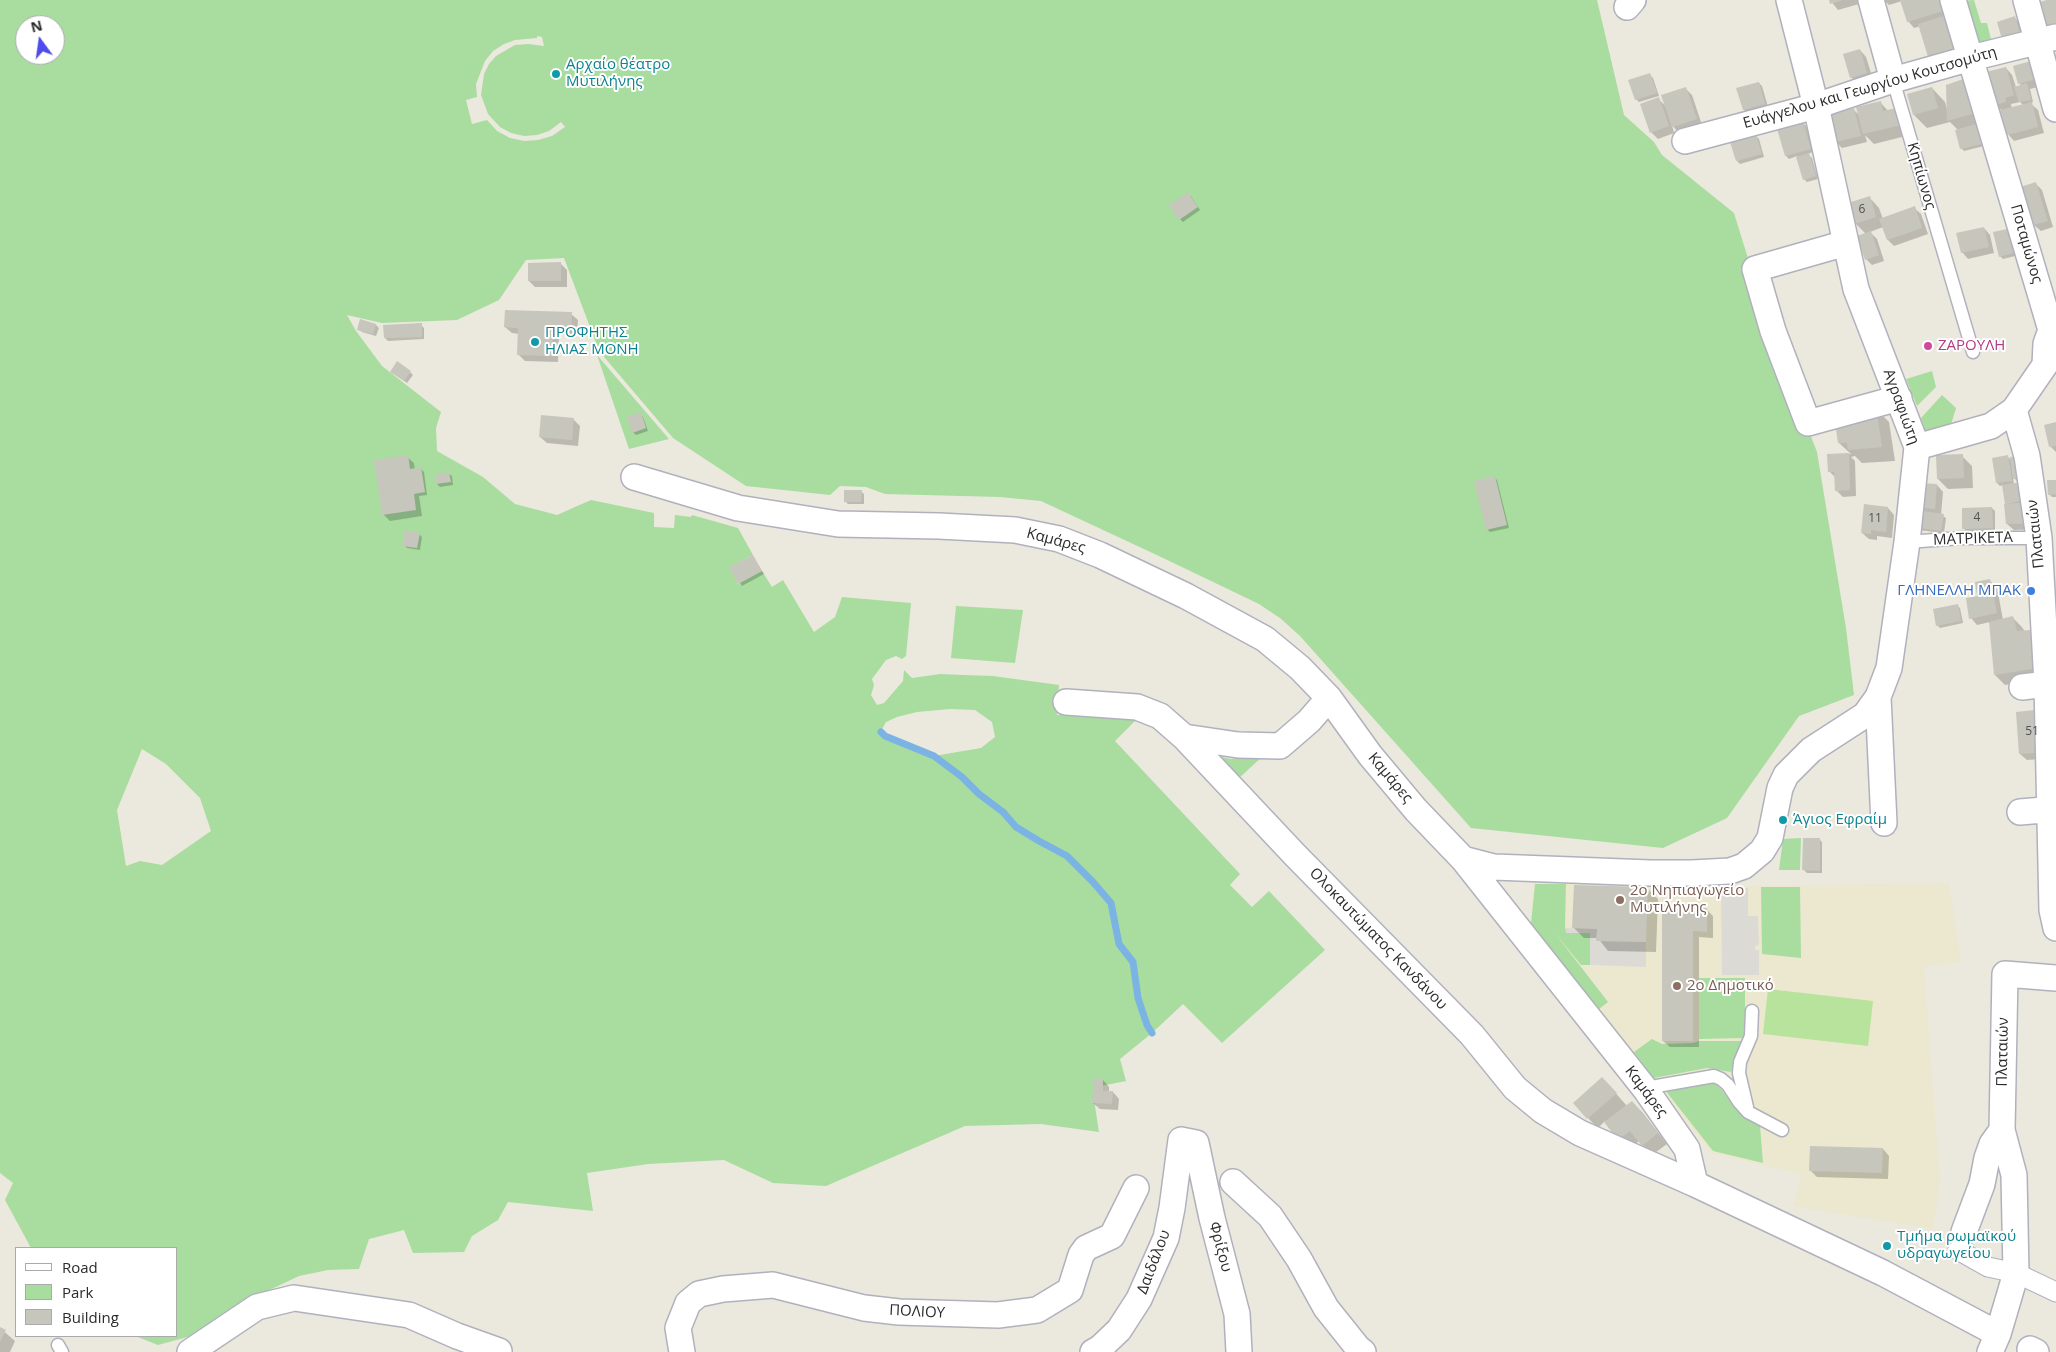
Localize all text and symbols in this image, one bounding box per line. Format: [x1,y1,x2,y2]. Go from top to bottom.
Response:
north arrow [15,15,65,65]
text: N [29,15,44,37]
street label: Ευάγγελου και Γεωργίου Κουτσομύτη [1741,43,1999,133]
place label: Αρχαίο θέατρο Μυτιλήνης [566,56,670,91]
marker: Αρχαίο θέατρο Μυτιλήνης [550,68,562,80]
street label: Κηπίωνος [1903,140,1939,212]
street label: Ποταμώνος [2006,202,2046,286]
house number: 6 [1859,203,1865,217]
place label: ΠΡΟΦΗΤΗΣ ΗΛΙΑΣ MONH [545,324,639,359]
marker: ΠΡΟΦΗΤΗΣ ΗΛΙΑΣ MONH [529,336,541,348]
place label: ΖΑΡΟΥΛΗ [1938,337,2005,355]
marker: ΖΑΡΟΥΛΗ [1922,340,1934,352]
street label: Αγραφιώτη [1879,367,1923,447]
street label: Πλαταιών [2023,499,2049,569]
house number: 4 [1974,511,1980,525]
house number: 11 [1868,512,1882,526]
street label: Καμάρες [1025,525,1087,557]
street label: ΜΑΤΡΙΚΕΤΑ [1933,529,2013,549]
place label: ΓΛΗΝΕΛΛΗ ΜΠΑΚ [1897,582,2021,600]
marker: ΓΛΗΝΕΛΛΗ ΜΠΑΚ [2025,585,2037,597]
house number: 51 [2025,725,2039,739]
street label: Καμάρες [1364,749,1416,807]
place label: Άγιος Εφραίμ [1793,811,1887,829]
marker: Άγιος Εφραίμ [1777,814,1789,826]
street label: Ολοκαυτώματος Κανδάνου [1305,864,1451,1014]
place label: 2ο Νηπιαγωγείο Μυτιλήνης [1630,882,1744,917]
marker: 2ο Νηπιαγωγείο Μυτιλήνης [1614,894,1626,906]
place label: 2ο Δημοτικό [1687,977,1774,995]
marker: 2ο Δημοτικό [1671,980,1683,992]
street label: Πλαταιών [1993,1017,2013,1087]
street label: Καμάρες [1621,1063,1671,1121]
street label: Φρίξου [1205,1220,1235,1274]
street label: Δαιδάλου [1134,1227,1174,1297]
place label: Τμήμα ρωμαϊκού υδραγωγείου [1897,1228,2016,1263]
marker: Τμήμα ρωμαϊκού υδραγωγείου [1881,1240,1893,1252]
legend [15,1247,178,1337]
text: Road [62,1257,98,1277]
text: Park [62,1282,93,1302]
street label: ΠΟΛΙΟΥ [889,1302,945,1322]
text: Building [62,1307,119,1327]

